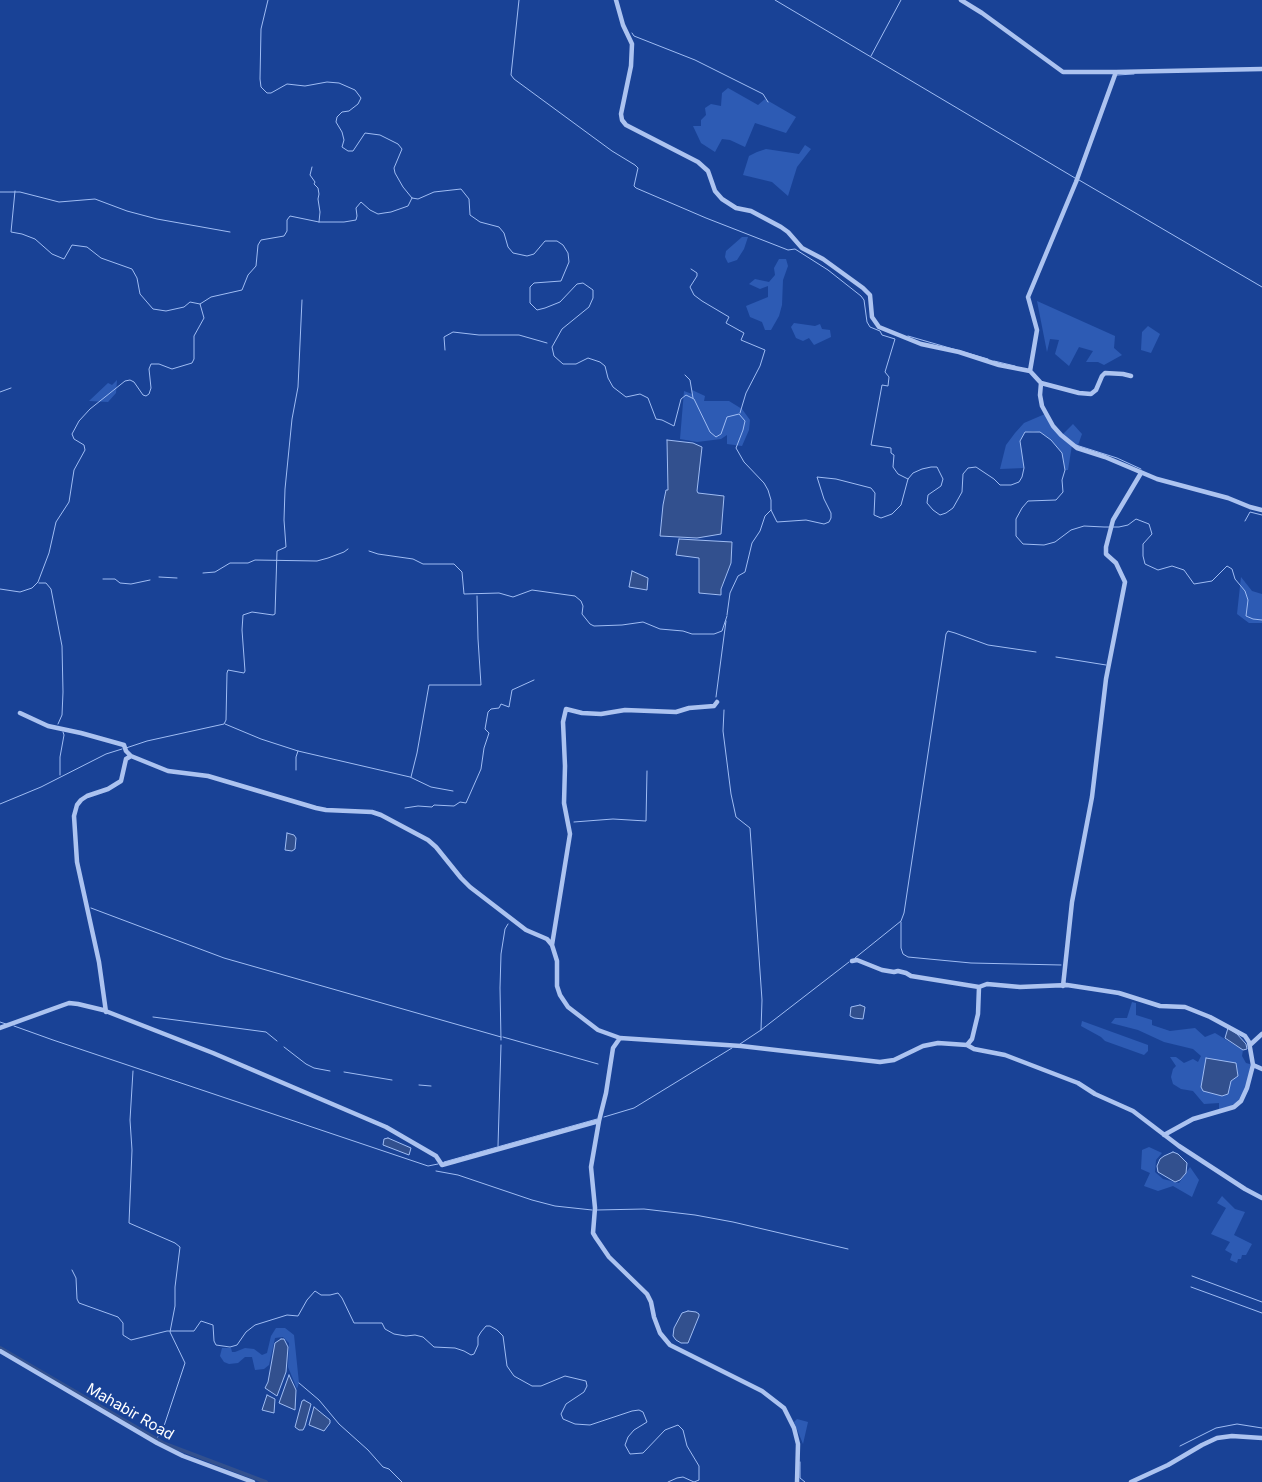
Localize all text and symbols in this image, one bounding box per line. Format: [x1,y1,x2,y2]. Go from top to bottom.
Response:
street label: Mahabir Road [83,1380,177,1444]

